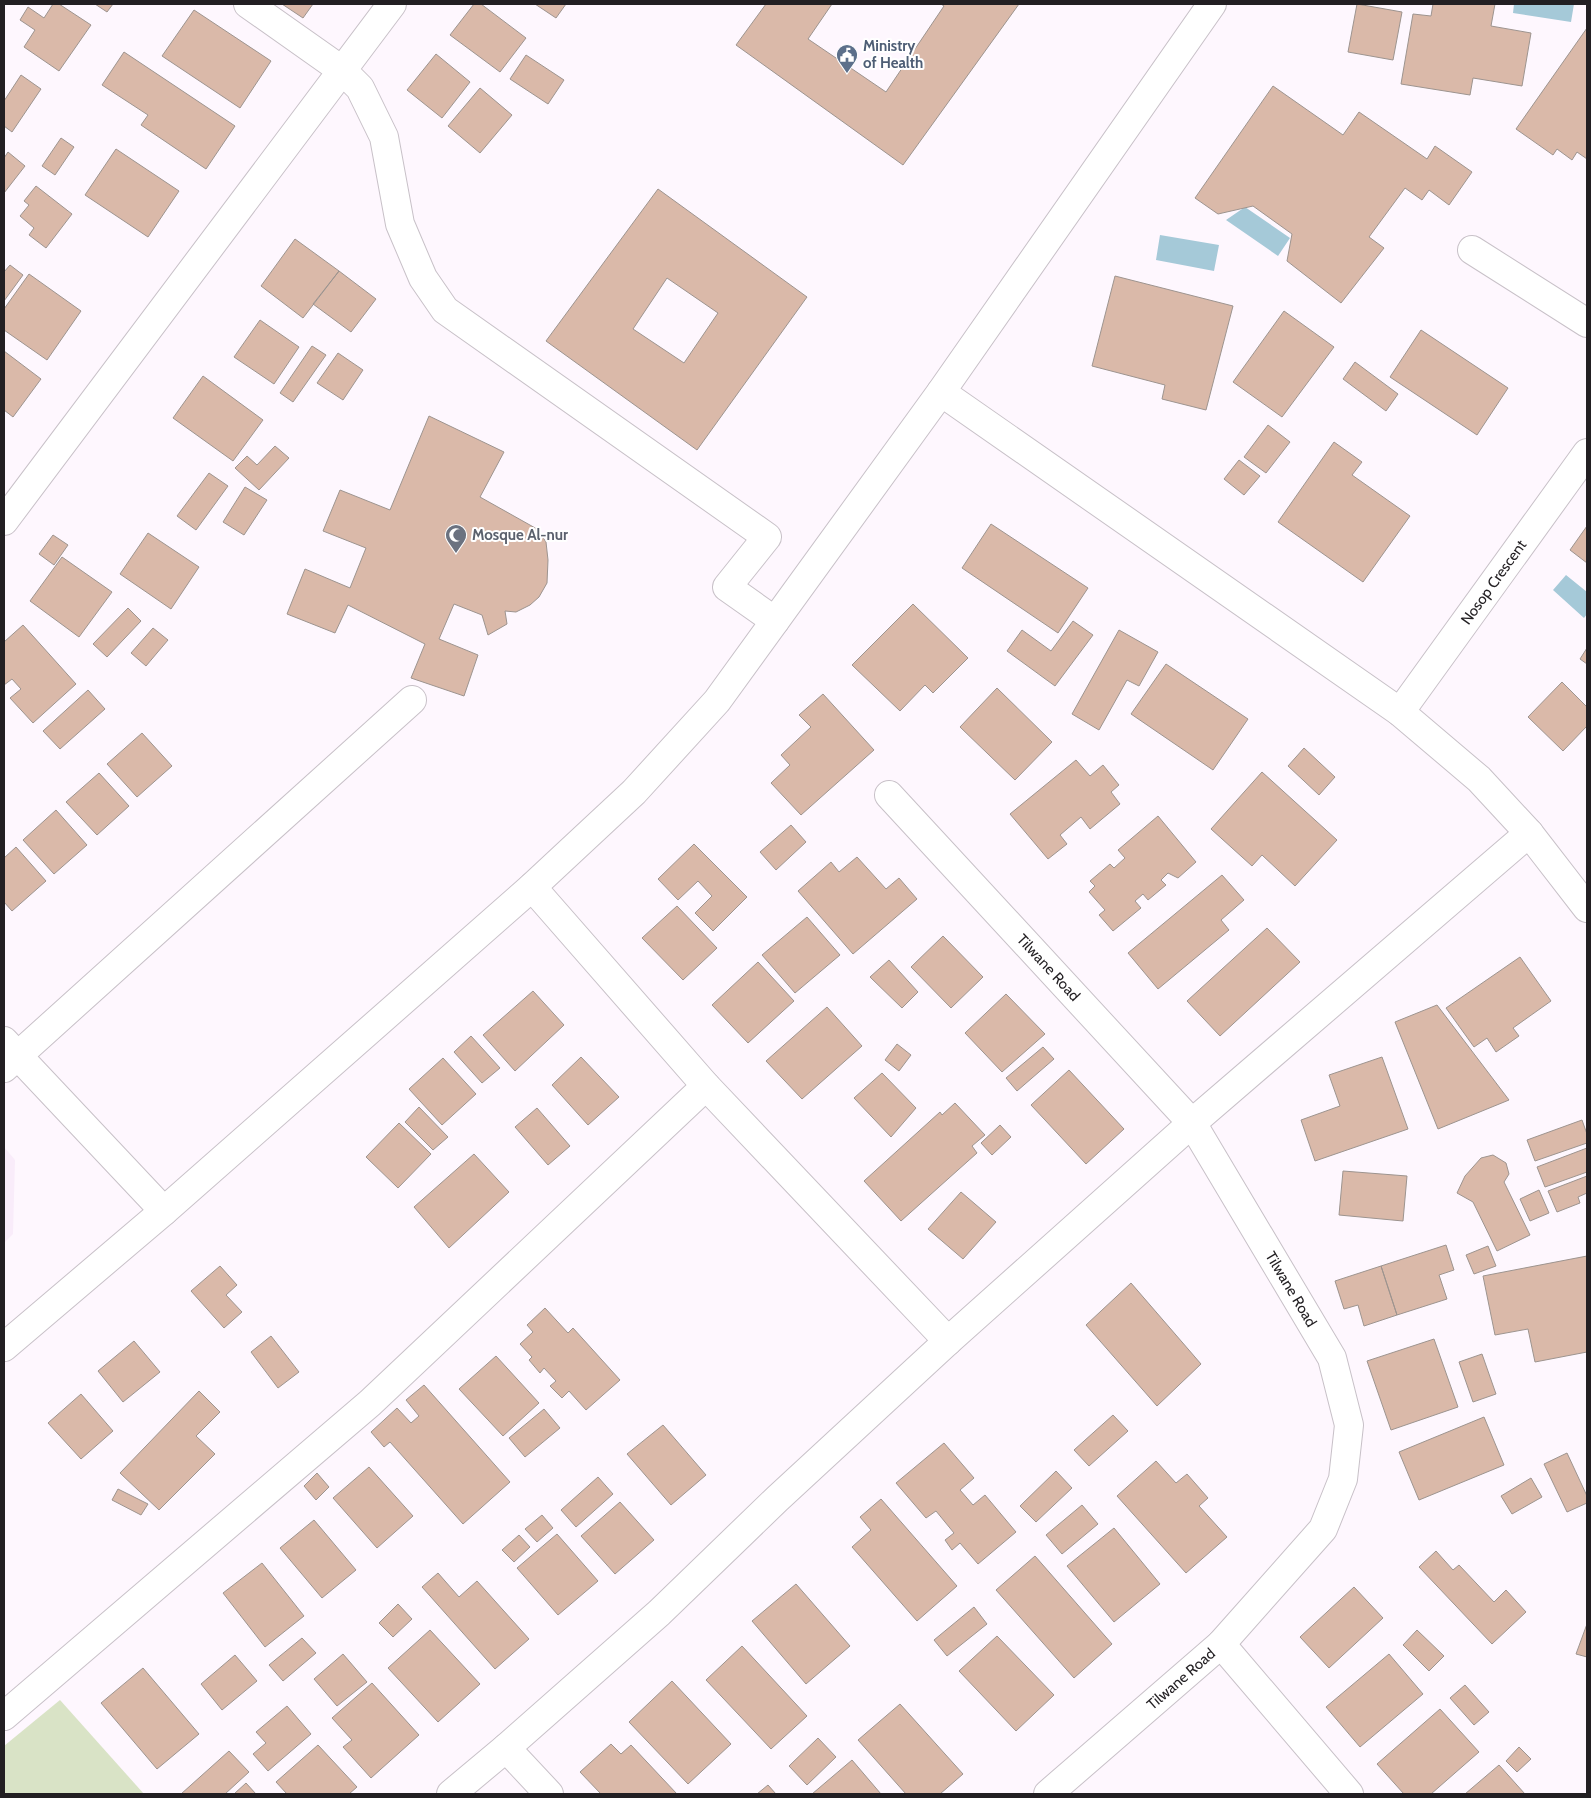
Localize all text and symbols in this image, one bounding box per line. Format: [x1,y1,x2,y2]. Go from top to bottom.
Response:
place label: Ministry of Health [863,37,923,72]
public building icon: Ministry of Health [835,43,859,74]
mosque icon: Mosque Al-nur [444,523,468,554]
place label: Mosque Al-nur [472,526,568,544]
street label: Nosop Crescent [1457,536,1530,628]
street label: Tilwane Road [1013,930,1084,1005]
street label: Tilwane Road [1262,1248,1320,1330]
street label: Tilwane Road [1143,1644,1219,1714]

